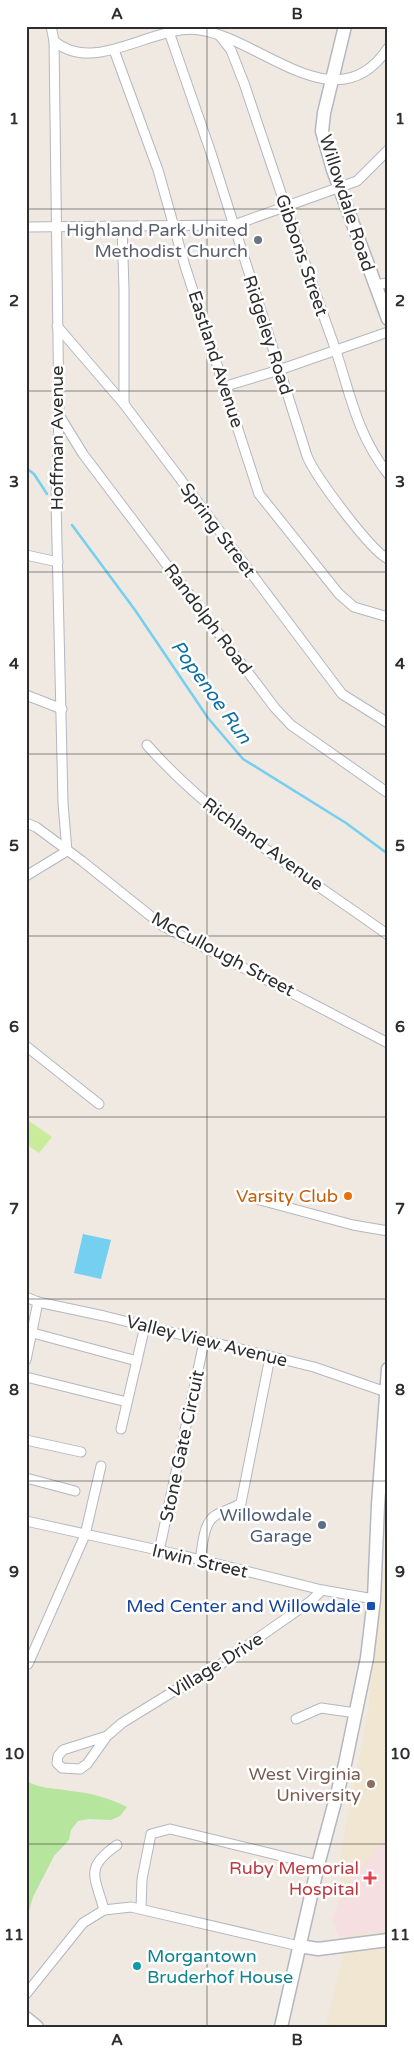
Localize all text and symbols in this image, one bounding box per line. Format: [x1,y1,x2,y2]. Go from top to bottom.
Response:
text: A [111,4,123,24]
text: B [291,4,303,24]
text: 1 [9,109,19,129]
text: 1 [395,109,405,129]
street label: Willowdale Road [315,132,379,274]
street label: Gibbons Street [271,191,333,319]
place label: Highland Park United Methodist Church [66,219,248,262]
marker: Highland Park United Methodist Church [252,234,264,246]
street label: Ridgeley Road [238,272,298,398]
street label: Eastland Avenue [183,288,249,430]
text: 2 [9,291,19,311]
text: 2 [395,291,405,311]
street label: Hoffman Avenue [46,366,68,510]
text: 3 [9,472,19,492]
text: 3 [395,472,405,492]
street label: Spring Street [175,479,261,581]
street label: Randolph Road [159,559,257,679]
water label: Popenoe Run [166,636,256,748]
text: 4 [9,654,19,674]
text: 4 [395,654,405,674]
street label: Richland Avenue [198,793,328,895]
text: 5 [9,836,19,856]
text: 5 [395,836,405,856]
street label: McCullough Street [148,907,299,1001]
text: 6 [9,1017,19,1037]
text: 6 [395,1017,405,1037]
place label: Varsity Club [236,1185,338,1207]
marker: Varsity Club [342,1190,354,1202]
text: 7 [9,1199,19,1219]
text: 7 [395,1199,405,1219]
street label: Valley View Avenue [124,1310,290,1372]
street label: Stone Gate Circuit [155,1368,209,1524]
text: 8 [9,1380,19,1400]
text: 8 [395,1380,405,1400]
place label: Willowdale Garage [219,1504,312,1547]
marker: Willowdale Garage [316,1519,328,1531]
street label: Irwin Street [150,1539,250,1583]
text: 9 [9,1562,19,1582]
text: 9 [395,1562,405,1582]
place label: Med Center and Willowdale [126,1595,361,1617]
marker: Med Center and Willowdale [365,1600,377,1612]
street label: Village Drive [165,1627,267,1703]
text: 10 [4,1744,24,1764]
text: 10 [390,1744,410,1764]
place label: West Virginia University [248,1763,361,1806]
marker: West Virginia University [365,1778,377,1790]
place label: Ruby Memorial Hospital [229,1857,359,1900]
marker: Ruby Memorial Hospital [363,1871,377,1885]
text: 11 [4,1925,24,1945]
text: 11 [390,1925,410,1945]
place label: Morgantown Bruderhof House [147,1945,293,1988]
marker: Morgantown Bruderhof House [131,1960,143,1972]
text: A [111,2030,123,2050]
text: B [291,2030,303,2050]

